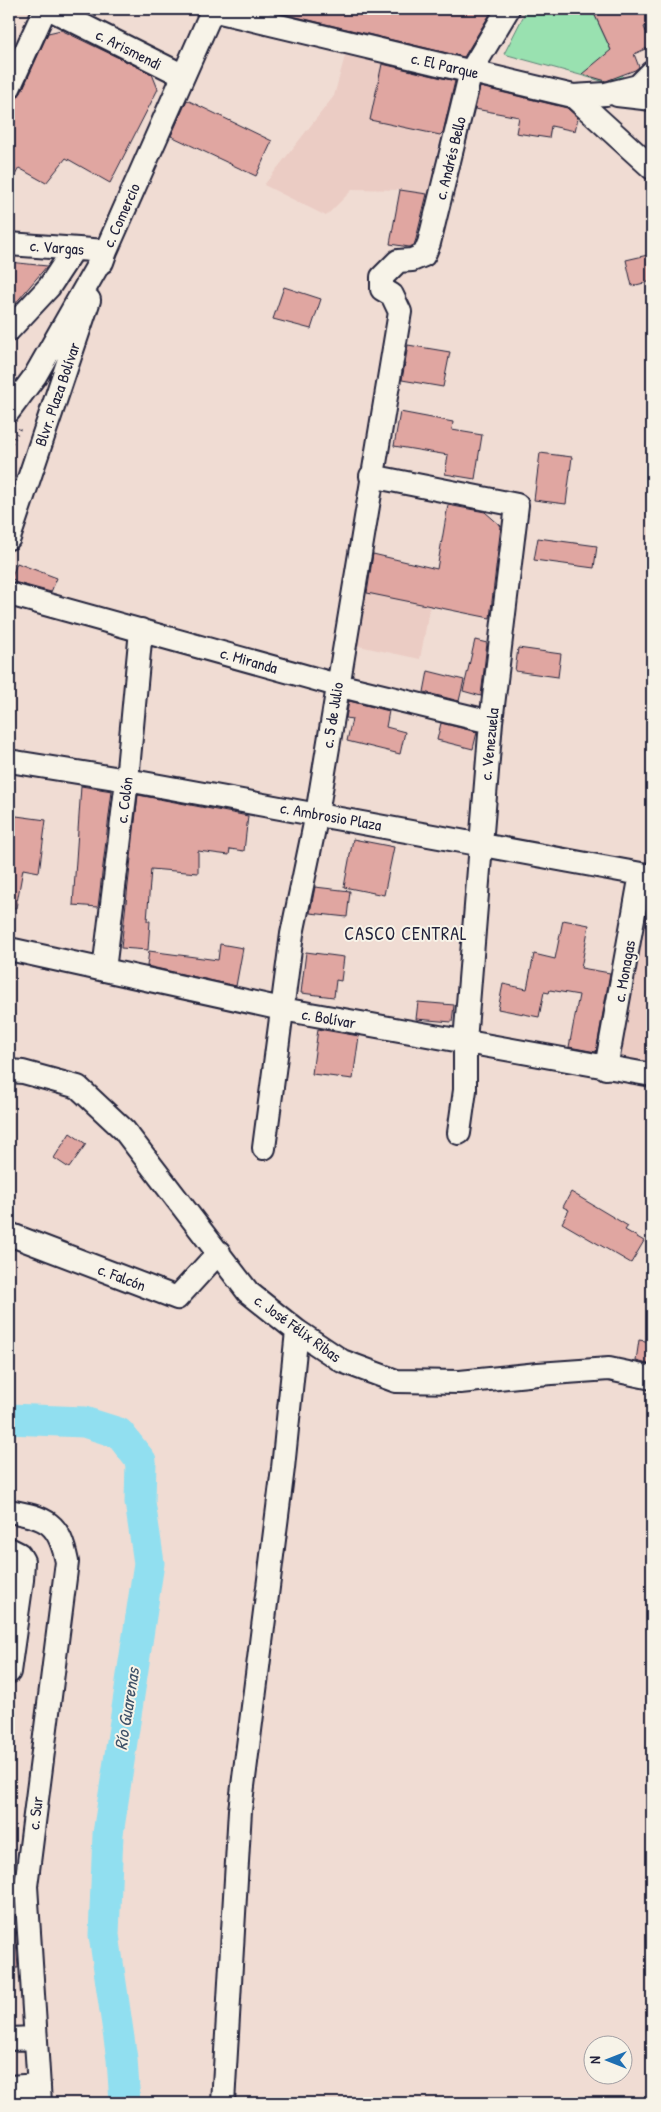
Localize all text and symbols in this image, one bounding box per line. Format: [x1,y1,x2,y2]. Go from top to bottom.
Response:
street label: c. Arismendi [92,23,166,75]
street label: c. El Parque [409,47,482,84]
street label: c. Andrés Bello [429,114,471,202]
street label: c. Comercio [97,179,145,251]
street label: c. Vargas [29,234,85,260]
street label: Blvr. Plaza Bolívar [29,339,85,449]
street label: c. Miranda [218,641,280,679]
street label: c. 5 de Julio [316,680,348,750]
street label: c. Venezuela [474,707,504,781]
street label: c. Colón [110,776,138,824]
street label: c. Ambrosio Plaza [279,796,383,836]
district label: CASCO CENTRAL [344,921,468,946]
street label: c. Monagas [608,938,640,1004]
street label: c. Bolívar [300,1002,358,1034]
street label: c. Falcón [95,1258,149,1296]
street label: c. José Félix Ribas [250,1289,346,1367]
water label: Río Guarenas [108,1664,146,1752]
street label: c. Sur [22,1795,48,1831]
north arrow [584,2034,634,2084]
text: N [585,2056,604,2064]

